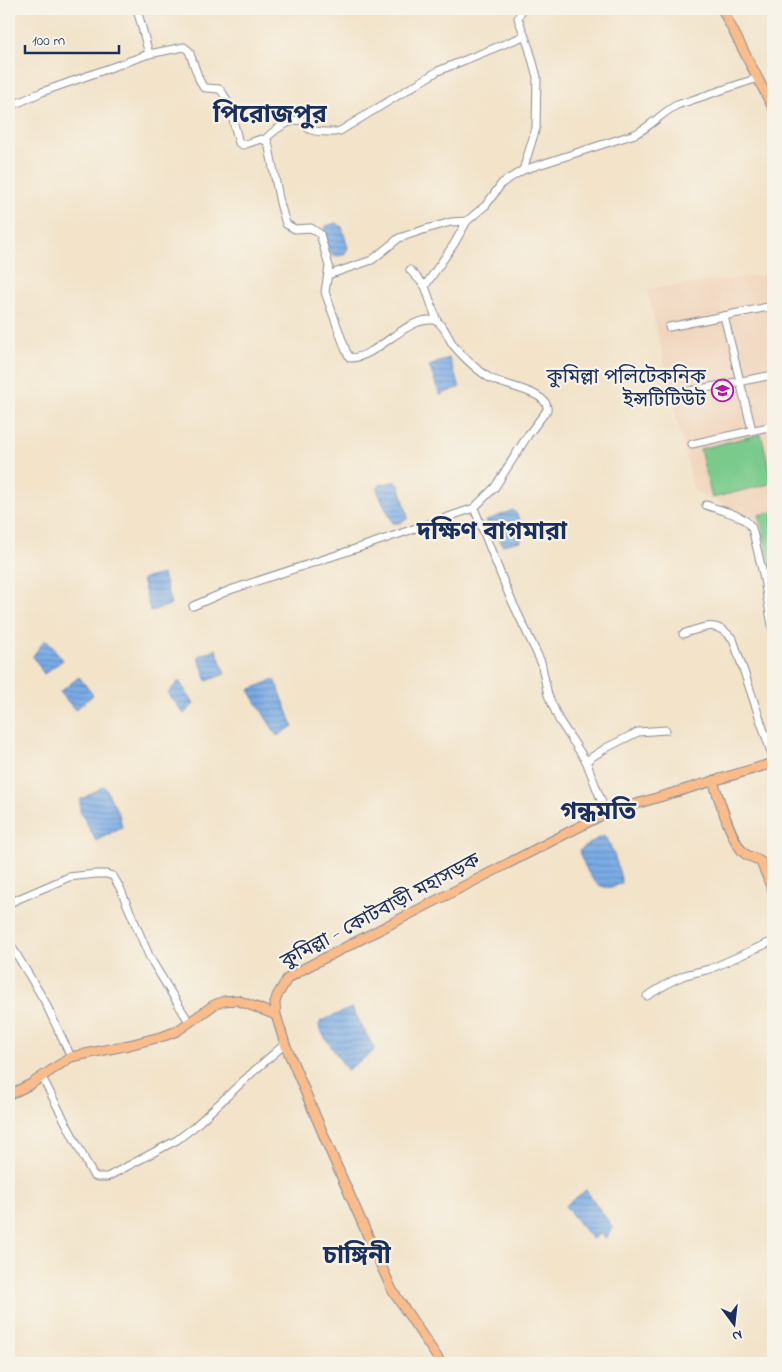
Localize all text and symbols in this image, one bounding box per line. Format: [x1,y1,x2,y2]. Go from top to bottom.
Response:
scale bar [25,22,119,54]
text: 100 m [32,30,65,52]
district label: পিরোজপুর [212,98,328,134]
place label: কুমিল্লা পলিটেকনিক ইন্সটিটিউট [546,364,707,416]
school or university icon: কুমিল্লা পলিটেকনিক ইন্সটিটিউট [710,378,734,402]
district label: দক্ষিণ বাগমারা [416,515,568,551]
district label: গন্ধমতি [560,795,636,831]
street label: কুমিল্লা - কোটবাড়ী মহাসড়ক [275,847,487,977]
district label: চাঙ্গিনী [322,1239,392,1275]
north arrow [710,1300,760,1350]
text: N [730,1324,744,1346]

